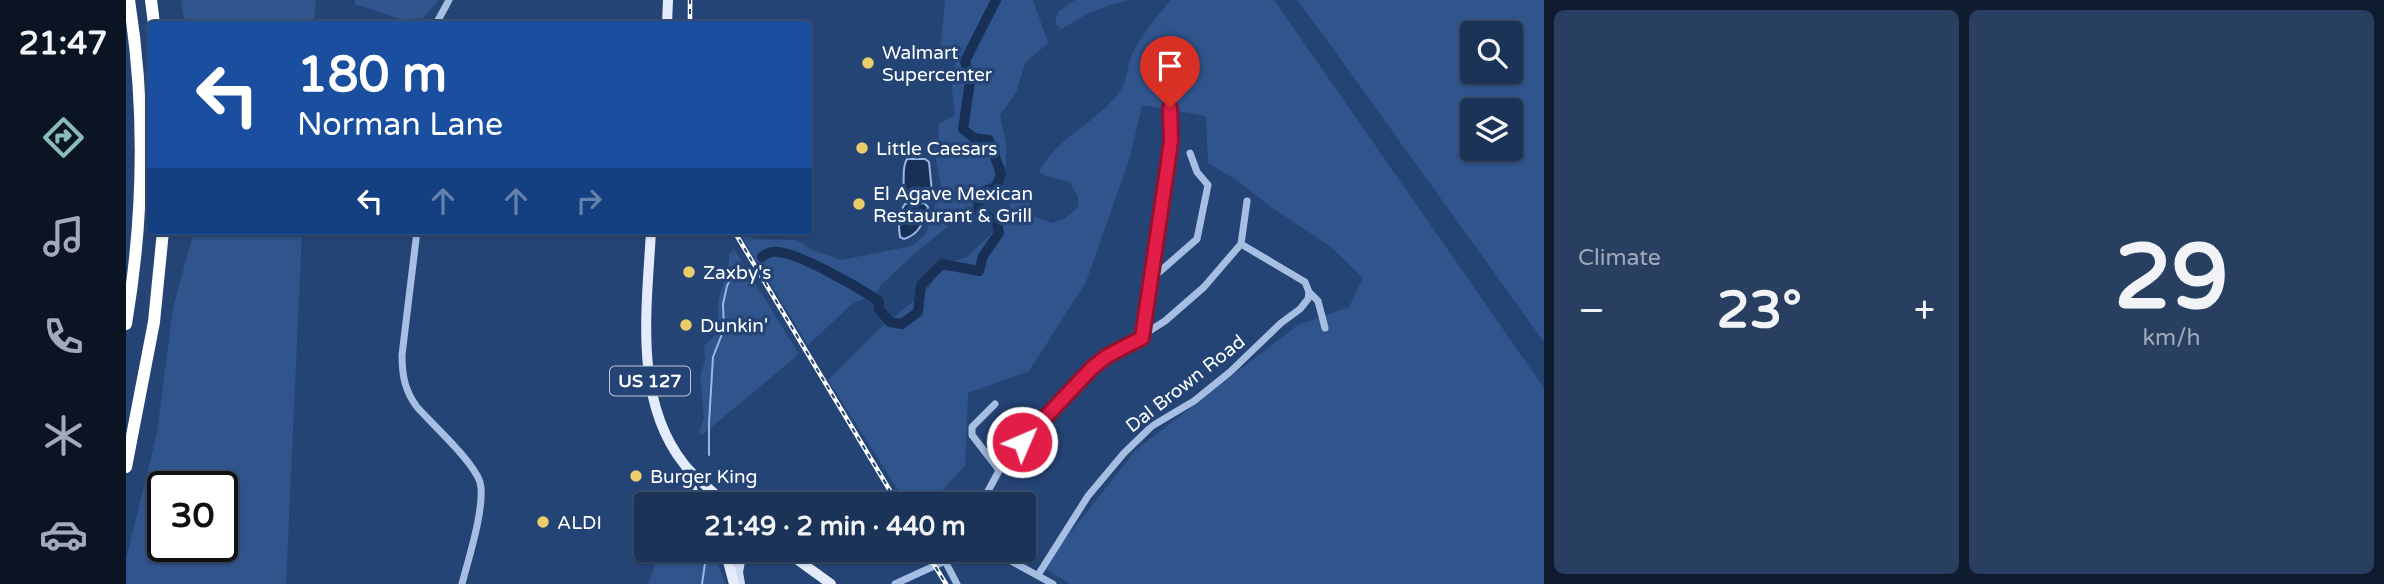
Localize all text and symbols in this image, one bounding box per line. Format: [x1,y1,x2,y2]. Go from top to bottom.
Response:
map controls [1460,21,1523,161]
button: search [1460,21,1523,84]
text: 21:47 [19,25,107,63]
pin [1140,36,1200,108]
place label: Walmart Supercenter [882,42,993,86]
text: 180 m [297,46,447,105]
icon: arrive [1151,47,1189,85]
icon: left [182,49,273,140]
marker: Walmart Supercenter [860,55,876,71]
button: layers [1460,98,1523,161]
text: Norman Lane [297,106,503,144]
icon: directions [39,113,88,162]
place label: Little Caesars [876,138,997,160]
marker: Little Caesars [854,140,870,156]
icon: left [351,182,389,220]
icon: ahead [424,182,462,220]
icon: ahead [497,182,535,220]
icon: right [570,182,608,220]
place label: El Agave Mexican Restaurant & Grill [873,183,1033,227]
marker: El Agave Mexican Restaurant & Grill [851,196,867,212]
icon: music [39,212,88,261]
text: 29 [2114,223,2229,333]
text: Climate [1578,244,1661,272]
place label: Zaxby's [703,262,771,284]
marker: Zaxby's [681,264,697,280]
text: 23° [1717,279,1802,342]
text: − [1578,288,1605,334]
text: + [1914,288,1935,334]
icon: phone [39,312,88,361]
place label: Dunkin' [700,315,768,337]
marker: Dunkin' [678,317,694,333]
text: km/h [2143,324,2200,352]
street label: Dal Brown Road [1122,330,1250,437]
road number: US 127 [610,366,690,396]
position arrow [985,405,1059,479]
icon: climate [39,411,88,460]
place label: Burger King [650,466,758,488]
marker: Burger King [628,468,644,484]
speed limit sign: 30 [147,471,238,562]
icon: car [39,510,88,559]
text: 21:49 · 2 min · 440 m [704,511,966,542]
place label: ALDI [557,512,602,534]
marker: ALDI [535,514,551,530]

